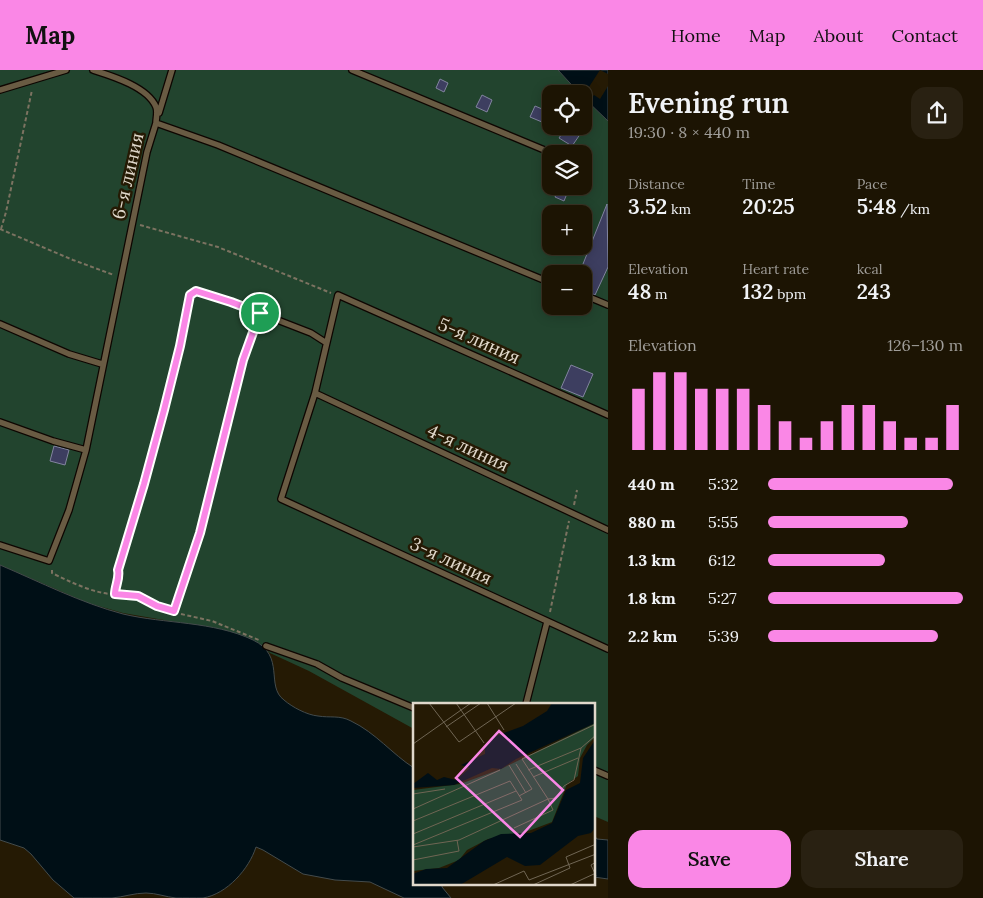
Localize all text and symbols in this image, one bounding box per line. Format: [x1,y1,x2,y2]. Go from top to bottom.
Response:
text: Map [25,20,75,51]
text: Home [671,24,721,47]
text: Map [749,24,785,47]
text: About [813,24,863,47]
text: Contact [891,24,958,47]
map controls [542,85,592,315]
button: locate [542,85,592,135]
text: Evening run [628,85,789,121]
button: share [911,87,963,139]
text: 19:30 · 8 × 440 m [628,122,750,142]
street label: 6-я линия [106,130,149,221]
button: layers [542,145,592,195]
text: Distance [628,175,685,193]
text: Time [742,175,775,193]
text: Pace [857,175,887,193]
text: 3.52 [628,193,667,220]
text: 20:25 [742,193,795,220]
text: 5:48 [857,193,897,220]
text: km [667,200,691,218]
text: /km [897,200,930,218]
button: + [542,205,592,255]
text: Elevation [628,260,688,278]
text: Heart rate [742,260,809,278]
text: kcal [857,260,883,278]
button: − [542,265,592,315]
text: 48 [628,278,651,305]
text: 132 [742,278,774,305]
text: 243 [857,278,891,305]
text: m [651,285,668,303]
text: bpm [774,285,806,303]
pin [239,292,281,334]
icon: arrive [246,299,274,327]
street label: 5-я линия [435,312,524,369]
text: Elevation [628,335,697,355]
text: 126–130 m [887,335,963,355]
street label: 4-я линия [424,419,513,476]
text: 440 m [628,474,675,494]
text: 5:32 [708,474,738,494]
text: 880 m [628,512,675,532]
text: 5:55 [708,512,738,532]
street label: 3-я линия [407,532,496,589]
text: 1.3 km [628,550,676,570]
text: 6:12 [708,550,736,570]
text: 1.8 km [628,588,676,608]
text: 5:27 [708,588,737,608]
text: 2.2 km [628,626,677,646]
text: 5:39 [708,626,739,646]
inset map [413,703,596,886]
button: Save [628,830,791,888]
button: Share [801,830,963,888]

